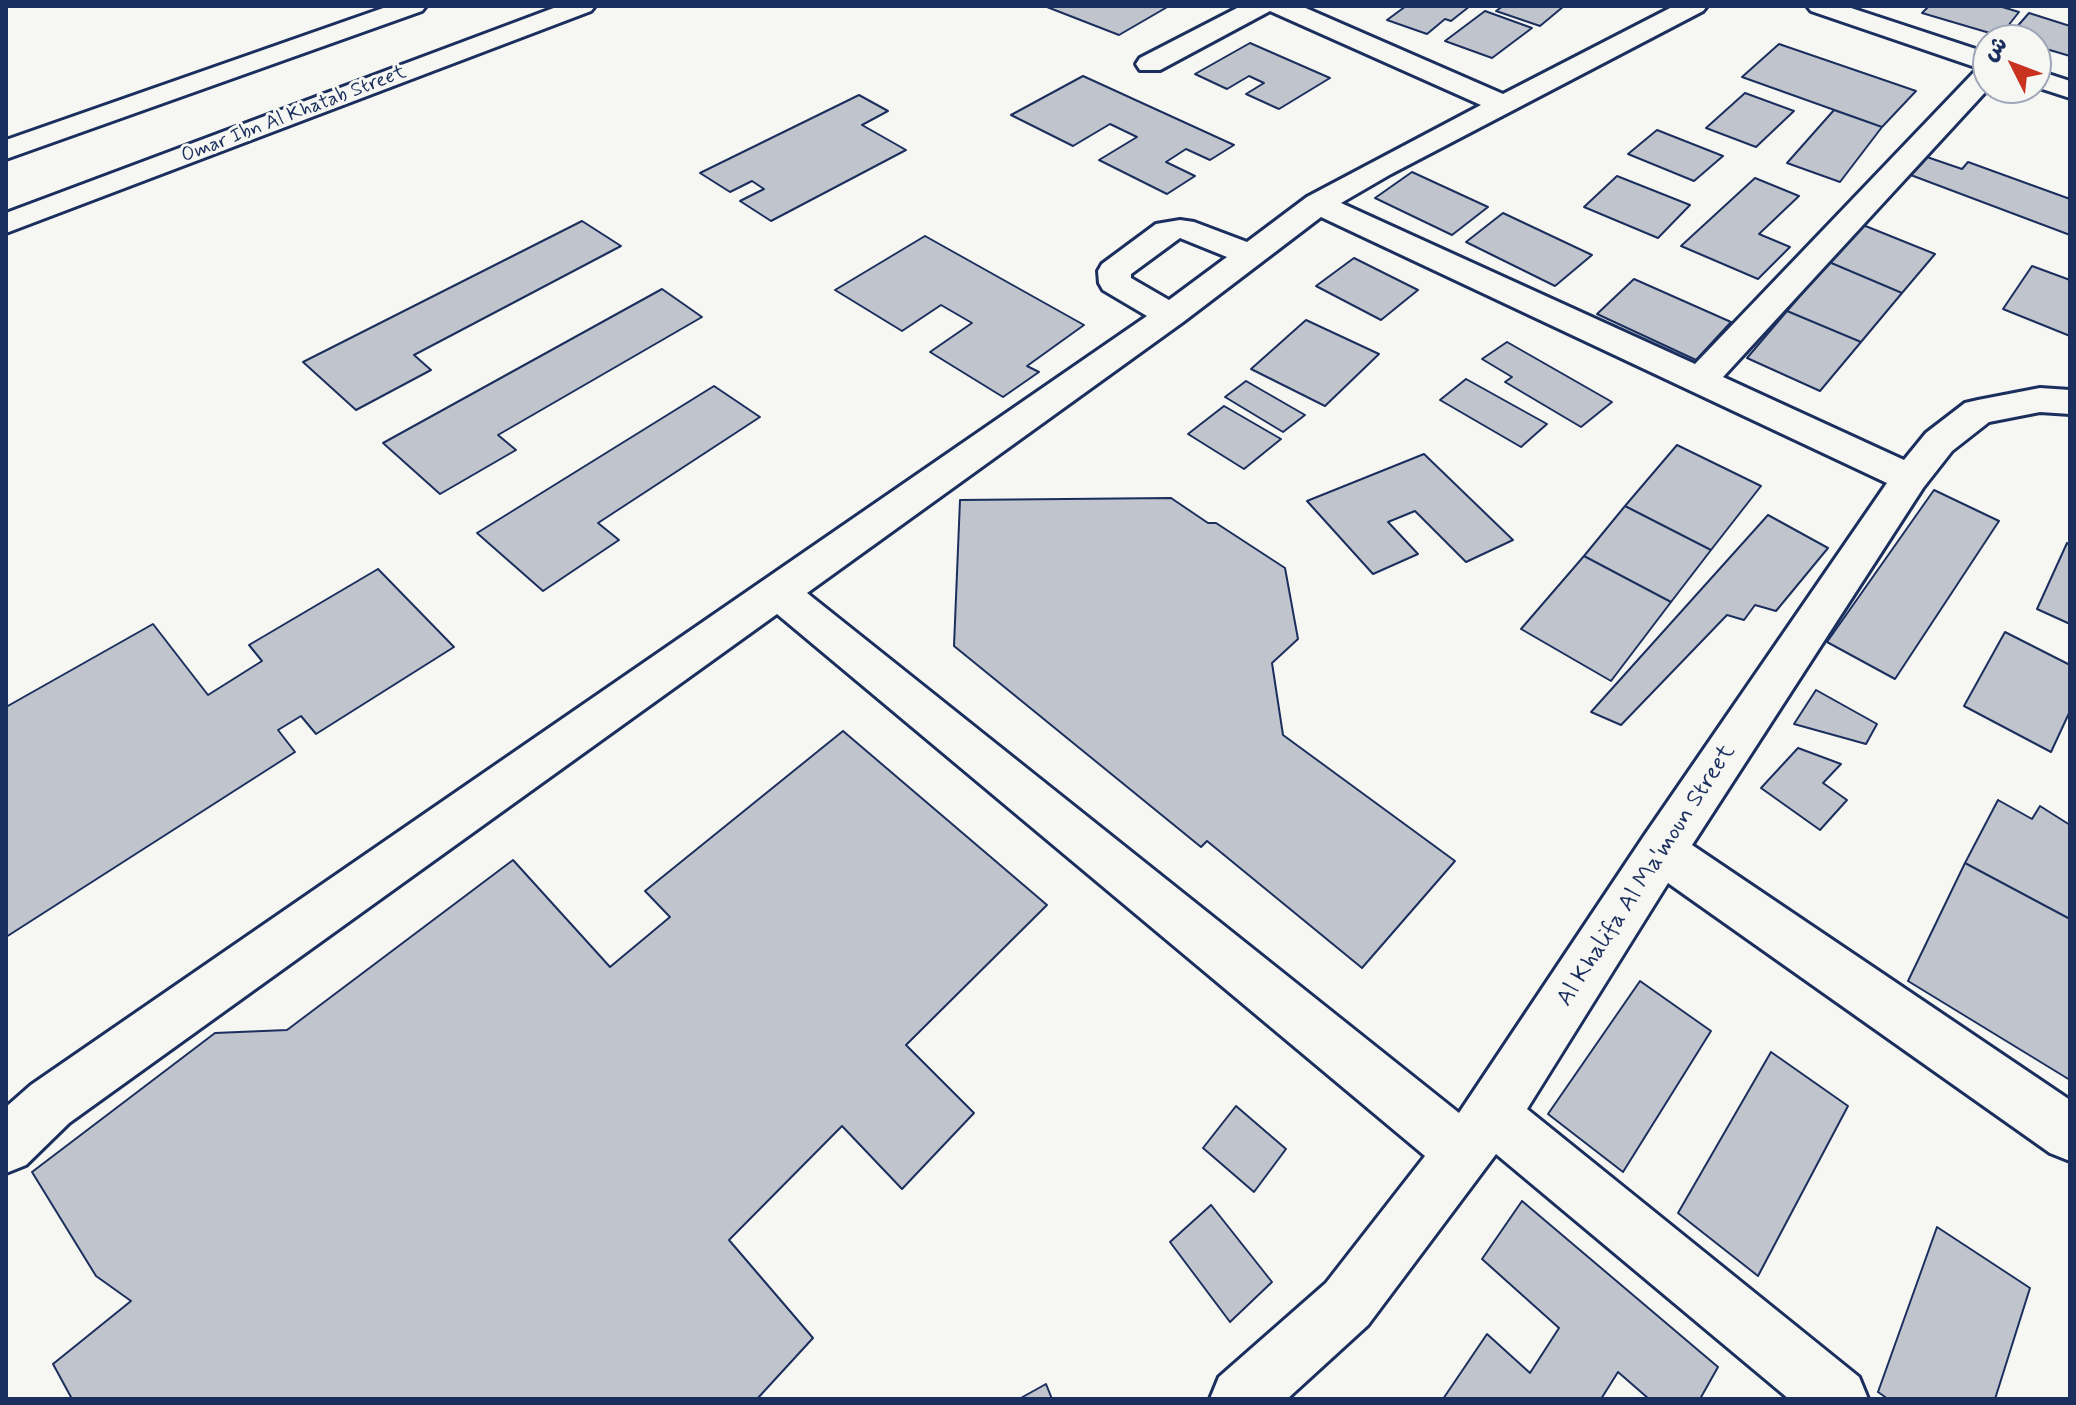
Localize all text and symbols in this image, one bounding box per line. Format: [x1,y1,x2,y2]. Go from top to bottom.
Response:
north arrow [1972,24,2052,104]
text: ش [1977,31,2014,68]
street label: Omar Ibn Al Khatab Street [178,61,410,169]
street label: Al Khalifa Al Ma'moun Street [1551,740,1743,1012]

